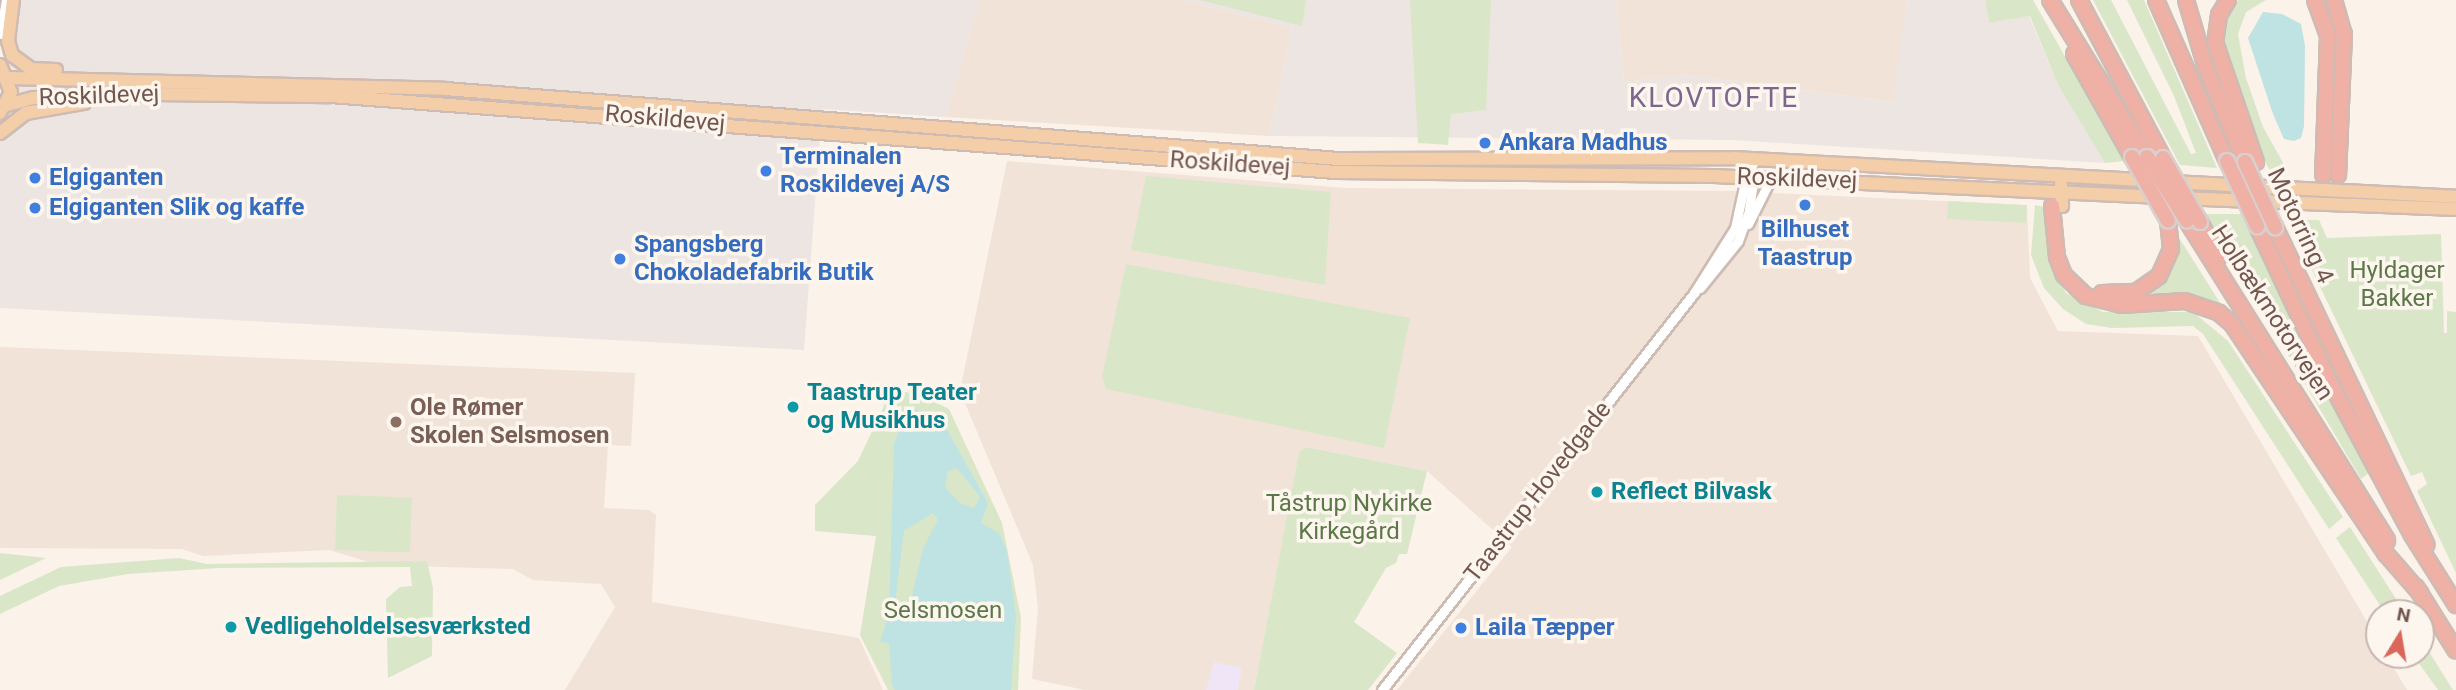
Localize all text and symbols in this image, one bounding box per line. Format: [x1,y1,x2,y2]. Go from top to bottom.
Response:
street label: Roskildevej [38,80,160,112]
district label: KLOVTOFTE [1630,81,1798,115]
street label: Roskildevej [604,99,726,139]
place label: Ankara Madhus [1499,129,1668,157]
marker: Ankara Madhus [1477,135,1493,151]
place label: Terminalen Roskildevej A/S [780,143,950,199]
street label: Roskildevej [1169,145,1291,183]
marker: Terminalen Roskildevej A/S [758,163,774,179]
street label: Roskildevej [1736,163,1858,195]
place label: Elgiganten [49,164,163,192]
street label: Motorring 4 [2261,164,2339,288]
marker: Elgiganten [27,170,43,186]
place label: Elgiganten Slik og kaffe [49,194,304,222]
marker: Bilhuset Taastrup [1797,197,1813,213]
marker: Elgiganten Slik og kaffe [27,200,43,216]
place label: Bilhuset Taastrup [1758,216,1852,272]
street label: Holbækmotorvejen [2205,220,2339,406]
place label: Spangsberg Chokoladefabrik Butik [634,231,874,287]
marker: Spangsberg Chokoladefabrik Butik [612,251,628,267]
park label: Hyldager Bakker [2349,257,2445,313]
place label: Taastrup Teater og Musikhus [807,379,977,435]
place label: Ole Rømer Skolen Selsmosen [410,394,609,450]
street label: Taastrup Hovedgade [1459,396,1617,588]
marker: Taastrup Teater og Musikhus [785,399,801,415]
marker: Ole Rømer Skolen Selsmosen [388,414,404,430]
place label: Reflect Bilvask [1611,478,1772,506]
marker: Reflect Bilvask [1589,484,1605,500]
park label: Tåstrup Nykirke Kirkegård [1266,490,1432,546]
park label: Selsmosen [884,597,1002,625]
north arrow [2365,599,2435,669]
text: N [2395,602,2412,627]
place label: Vedligeholdelsesværksted [245,613,531,641]
place label: Laila Tæpper [1475,614,1615,642]
marker: Vedligeholdelsesværksted [223,619,239,635]
marker: Laila Tæpper [1453,620,1469,636]

